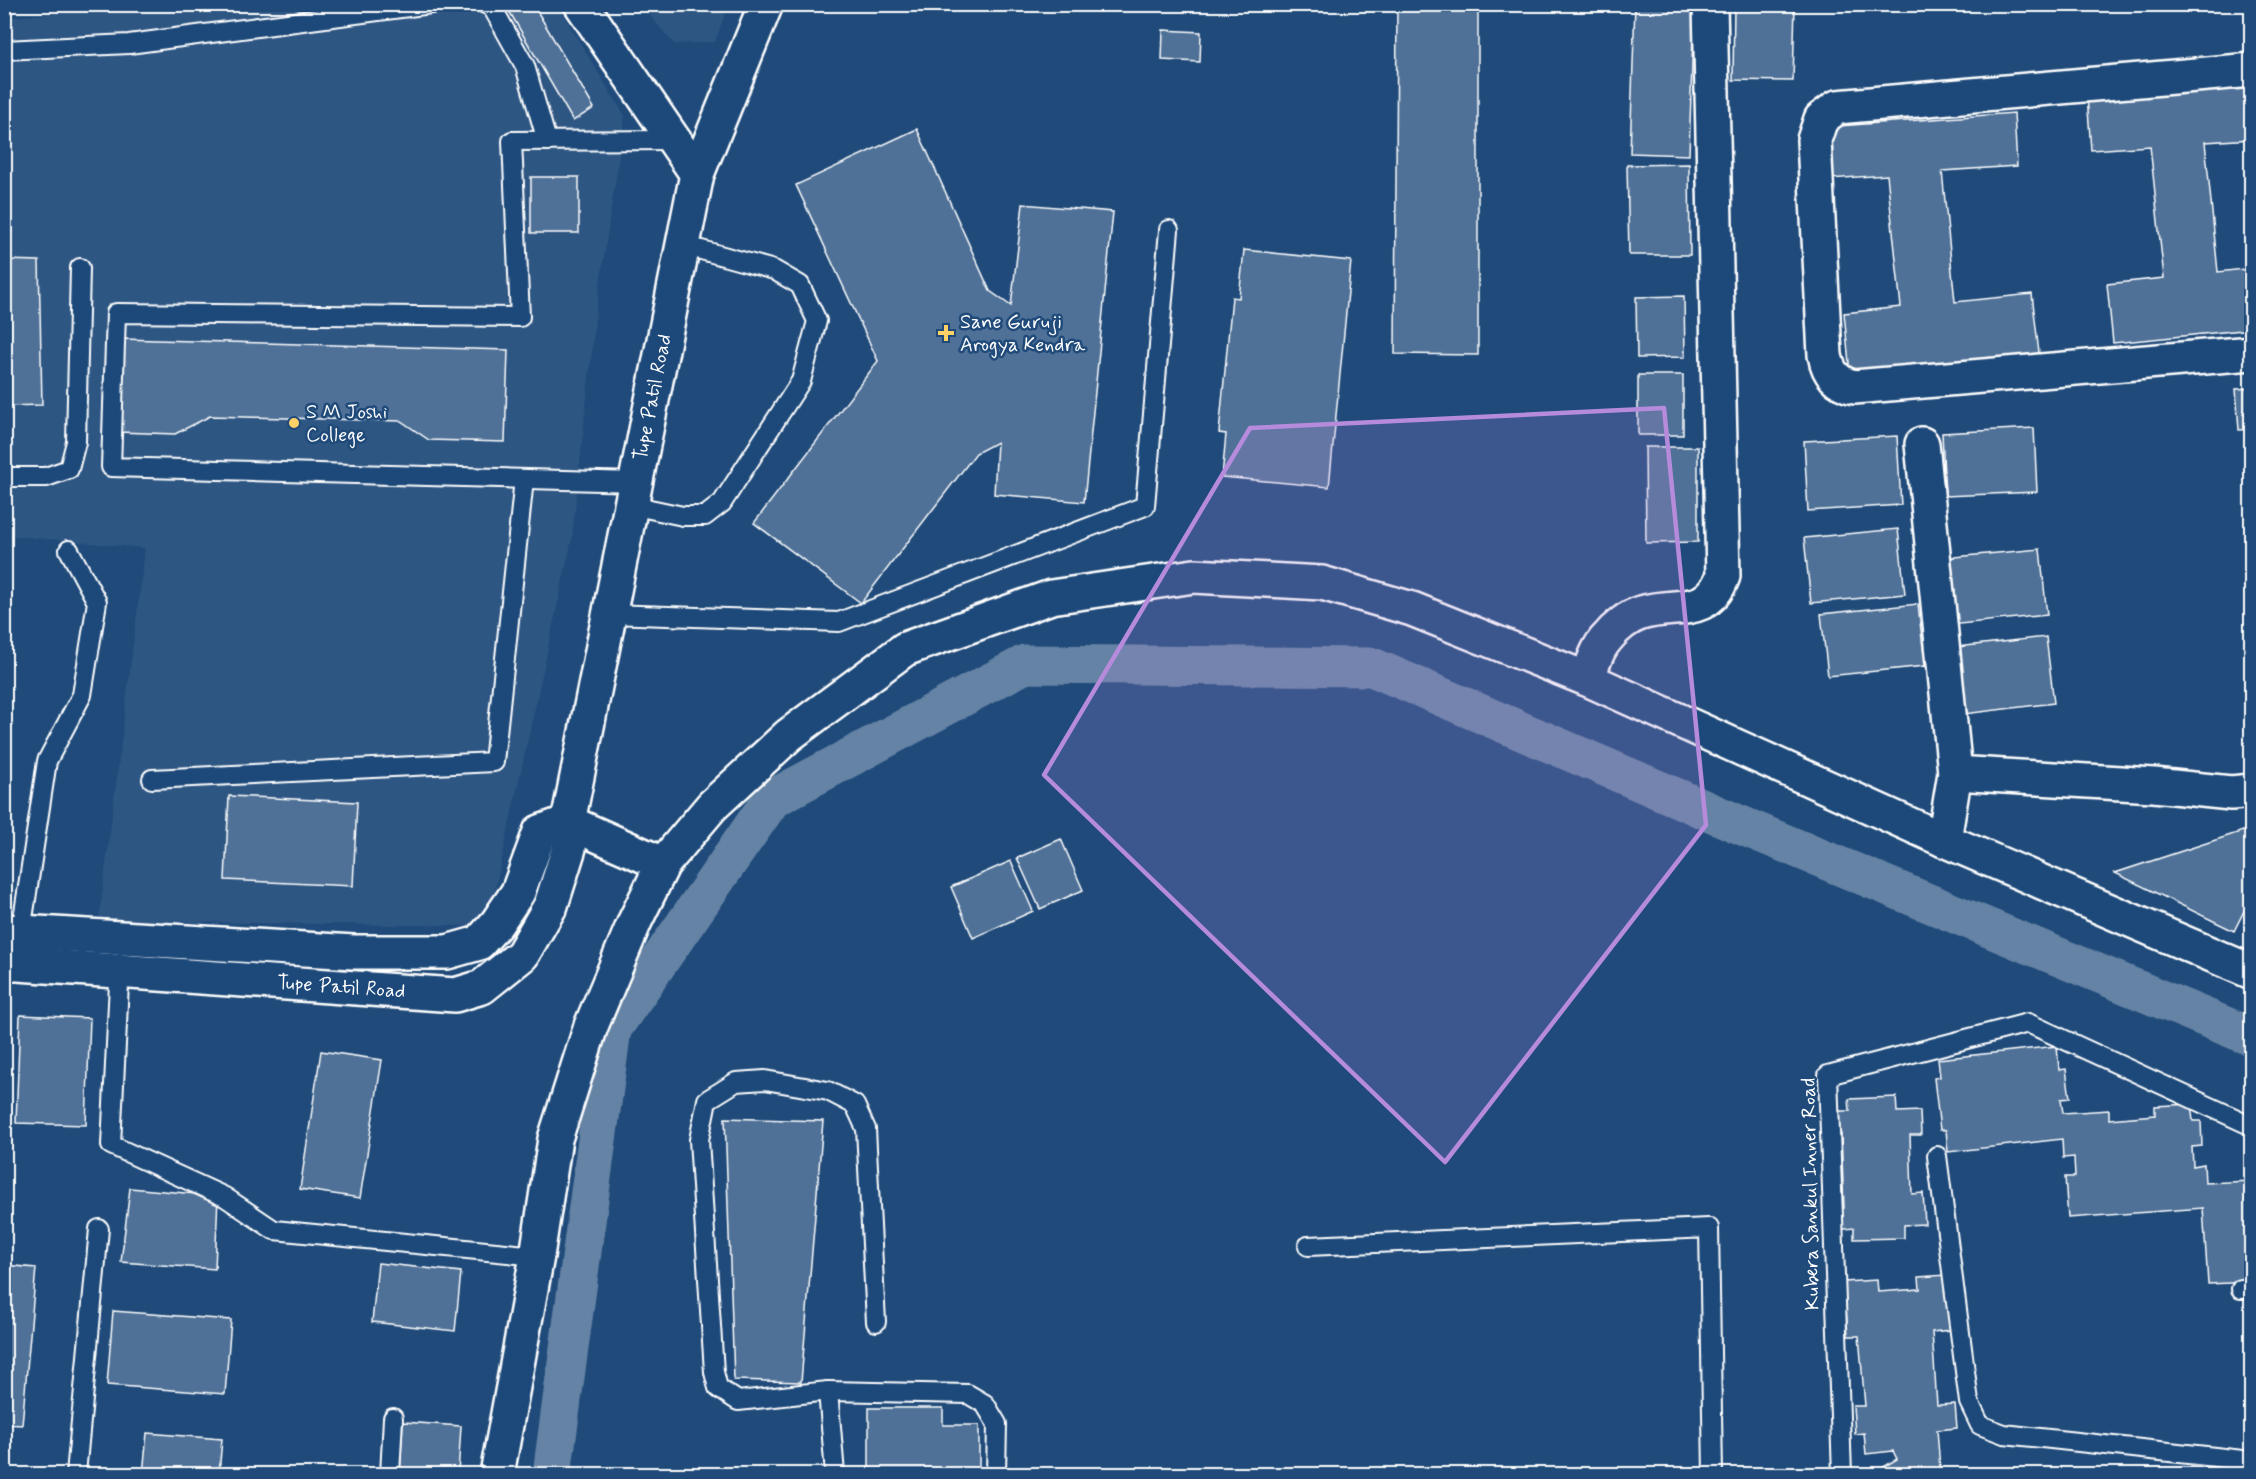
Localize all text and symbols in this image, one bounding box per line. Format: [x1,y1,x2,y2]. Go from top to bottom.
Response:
place label: Sane Guruji Arogya Kendra [960,309,1086,359]
marker: Sane Guruji Arogya Kendra [937,324,955,342]
street label: Tupe Patil Road [627,332,678,463]
place label: S M Joshi College [306,399,387,449]
marker: S M Joshi College [287,416,301,430]
street label: Tupe Patil Road [276,969,406,1005]
street label: Kubera Sankul Inner Road [1795,1077,1827,1311]

